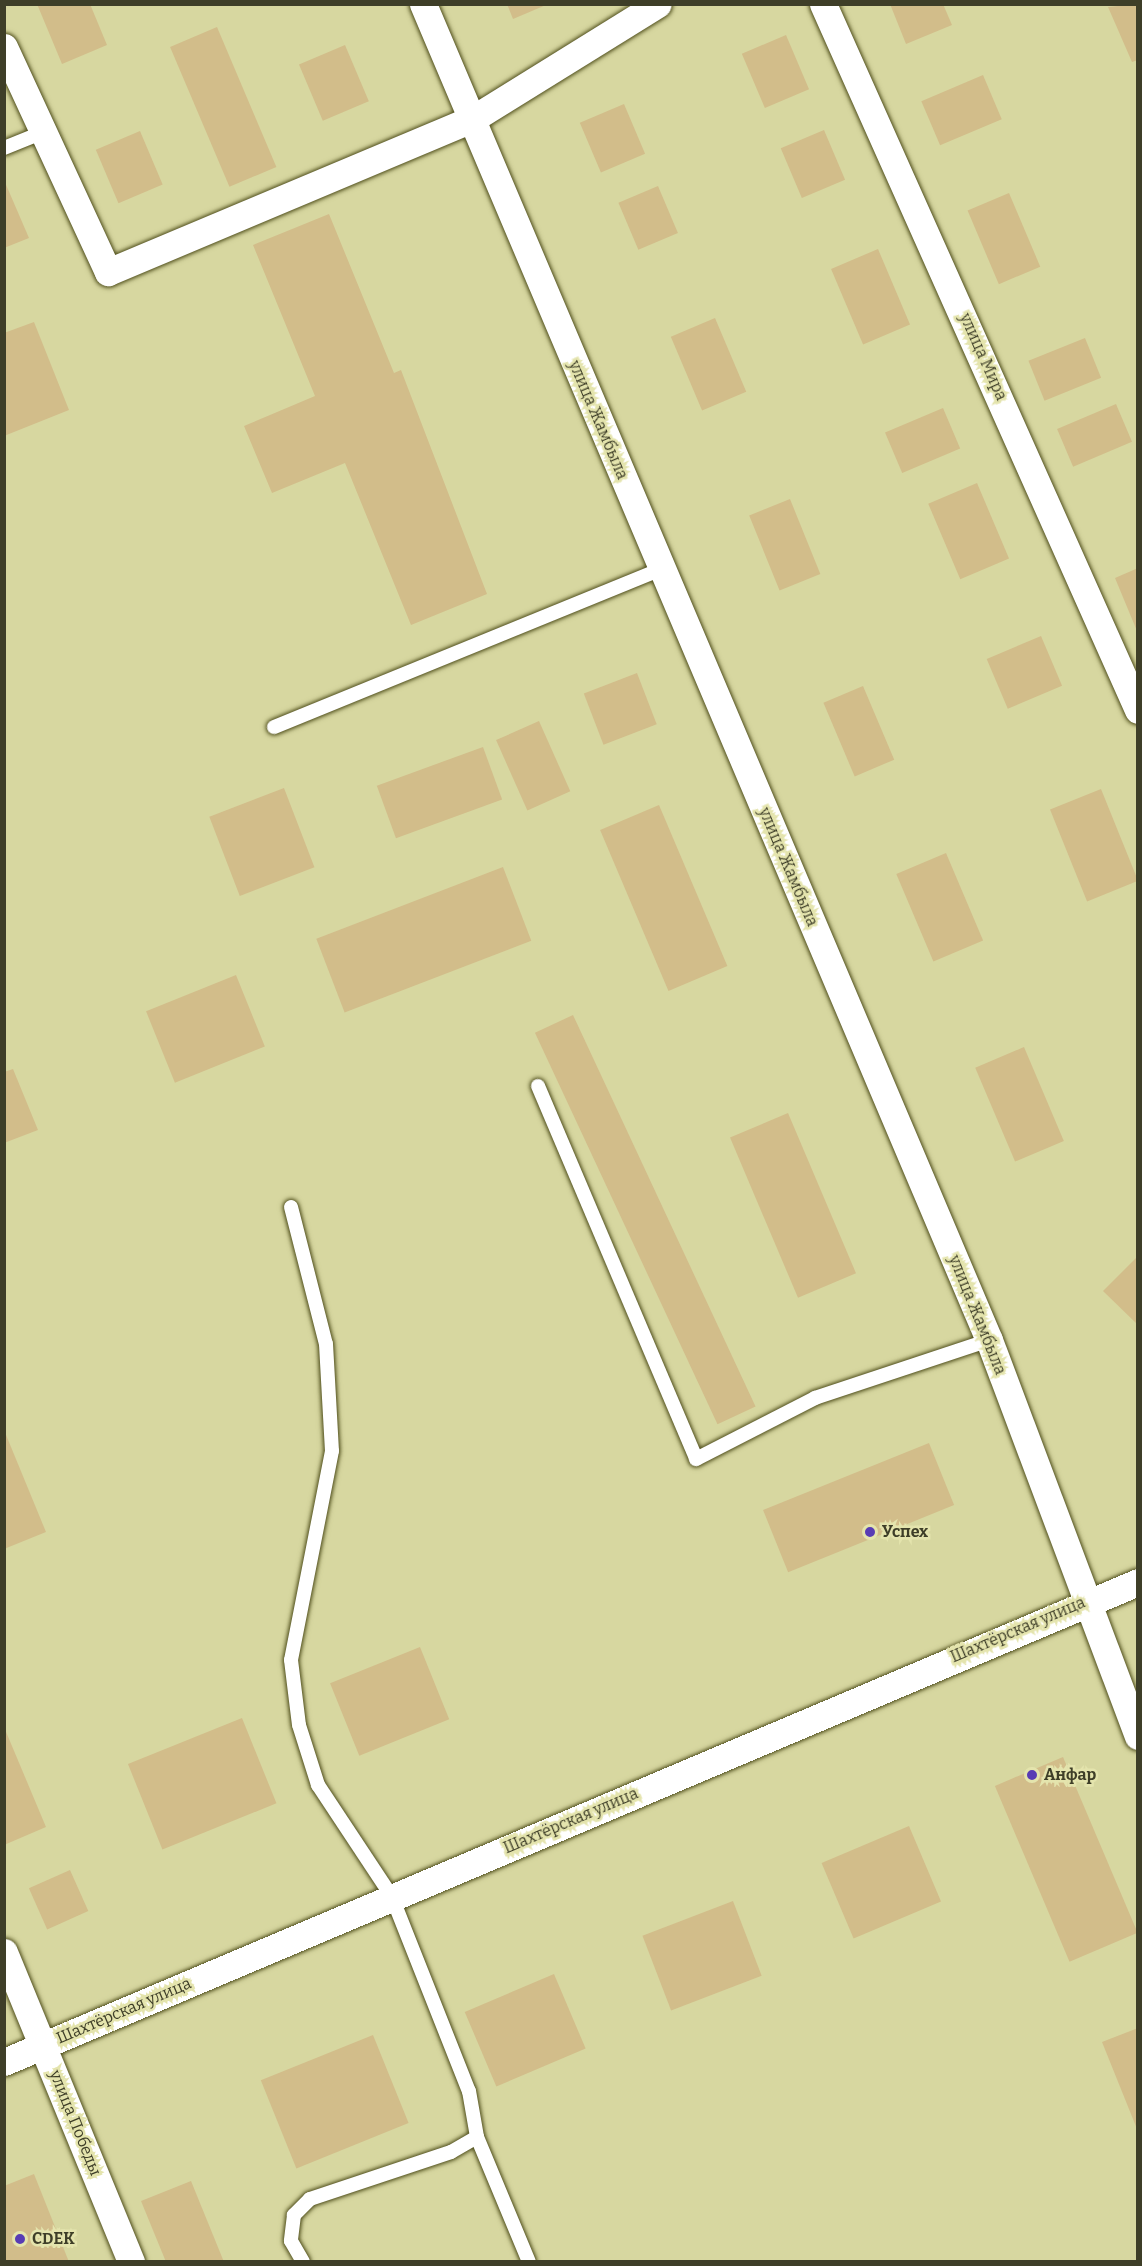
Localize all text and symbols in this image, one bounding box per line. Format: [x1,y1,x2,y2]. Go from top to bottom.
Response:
street label: улица Мира [955,310,1011,404]
street label: улица Жамбыла [564,358,632,482]
street label: улица Жамбыла [754,805,822,929]
street label: улица Жамбыла [944,1252,1010,1378]
place label: Успех [882,1522,928,1542]
marker: Успех [863,1525,877,1539]
street label: Шахтёрская улица [948,1593,1088,1667]
place label: Анфар [1044,1765,1096,1785]
marker: Анфар [1025,1768,1039,1782]
street label: Шахтёрская улица [501,1784,641,1858]
street label: Шахтёрская улица [54,1974,194,2048]
street label: улица Победы [45,2067,105,2179]
place label: CDEK [32,2229,75,2249]
marker: CDEK [13,2232,27,2246]

